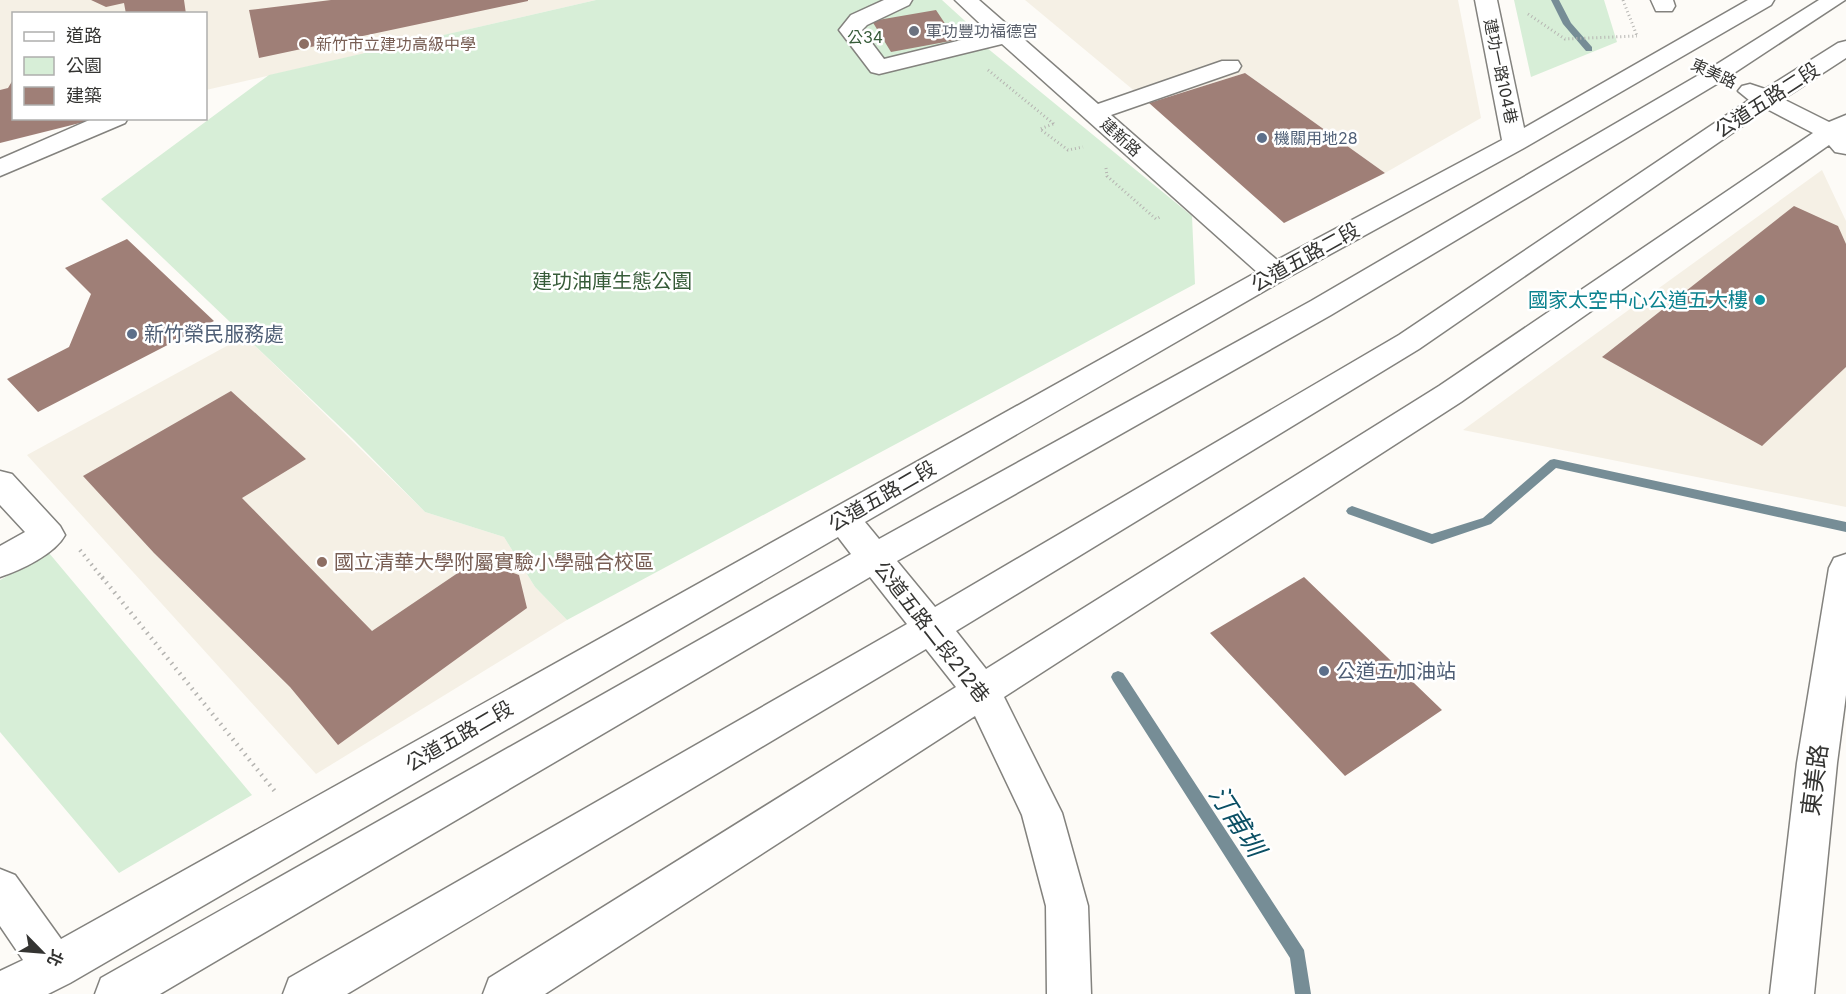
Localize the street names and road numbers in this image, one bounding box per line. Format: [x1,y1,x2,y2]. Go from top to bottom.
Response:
street label: 建功一路104巷 [1480,17,1522,125]
street label: 東美路 [1688,54,1740,92]
street label: 公道五路二段 [1710,57,1824,143]
street label: 建新路 [1096,114,1146,160]
street label: 公道五路二段 [1247,217,1363,297]
street label: 公道五路二段 [824,456,940,536]
street label: 公道五路二段212巷 [869,557,995,707]
street label: 公道五路二段 [401,696,517,776]
street label: 東美路 [1796,742,1833,817]

